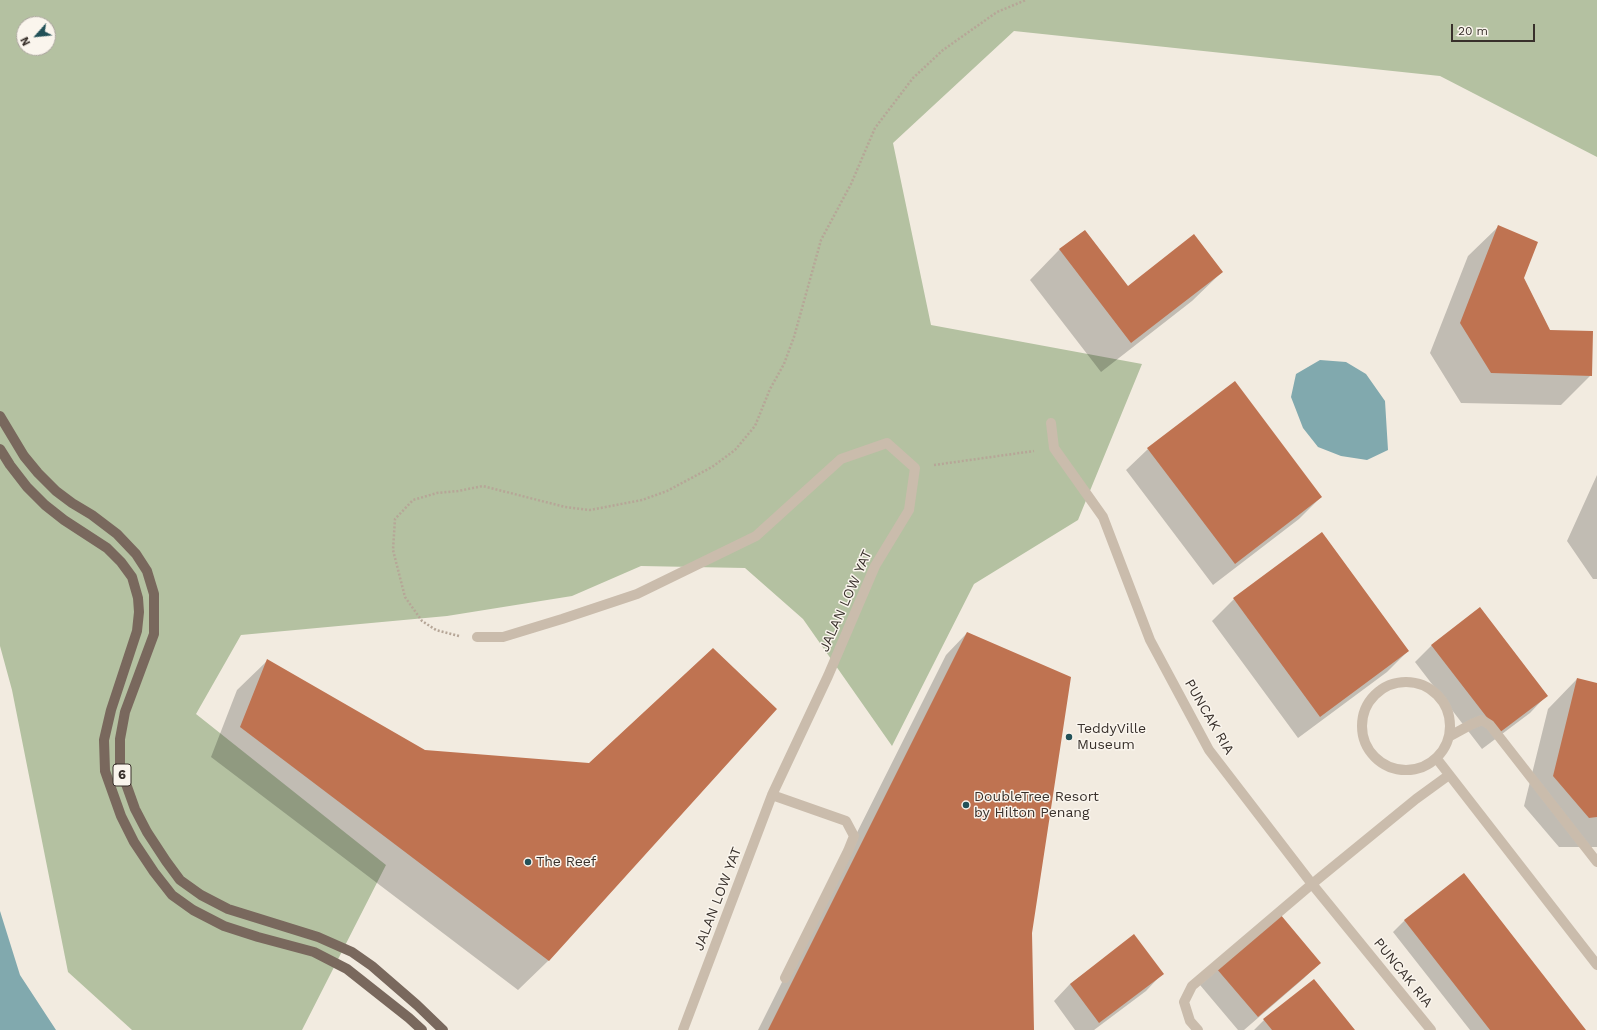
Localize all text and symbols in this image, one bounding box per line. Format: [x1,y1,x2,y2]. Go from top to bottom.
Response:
north arrow [16,16,56,56]
scale bar [1453,16,1537,42]
text: 20 m [1458,24,1488,38]
text: N [18,35,33,48]
street label: JALAN LOW YAT [816,547,876,655]
street label: PUNCAK RIA [1181,676,1237,758]
place label: TeddyVille Museum [1077,721,1146,754]
marker: TeddyVille Museum [1064,732,1074,742]
road number: 6 [113,764,131,786]
place label: DoubleTree Resort by Hilton Penang [974,789,1099,822]
marker: DoubleTree Resort by Hilton Penang [961,800,971,810]
street label: JALAN LOW YAT [691,845,745,953]
place label: The Reef [536,854,596,870]
marker: The Reef [523,857,533,867]
street label: PUNCAK RIA [1370,935,1436,1011]

